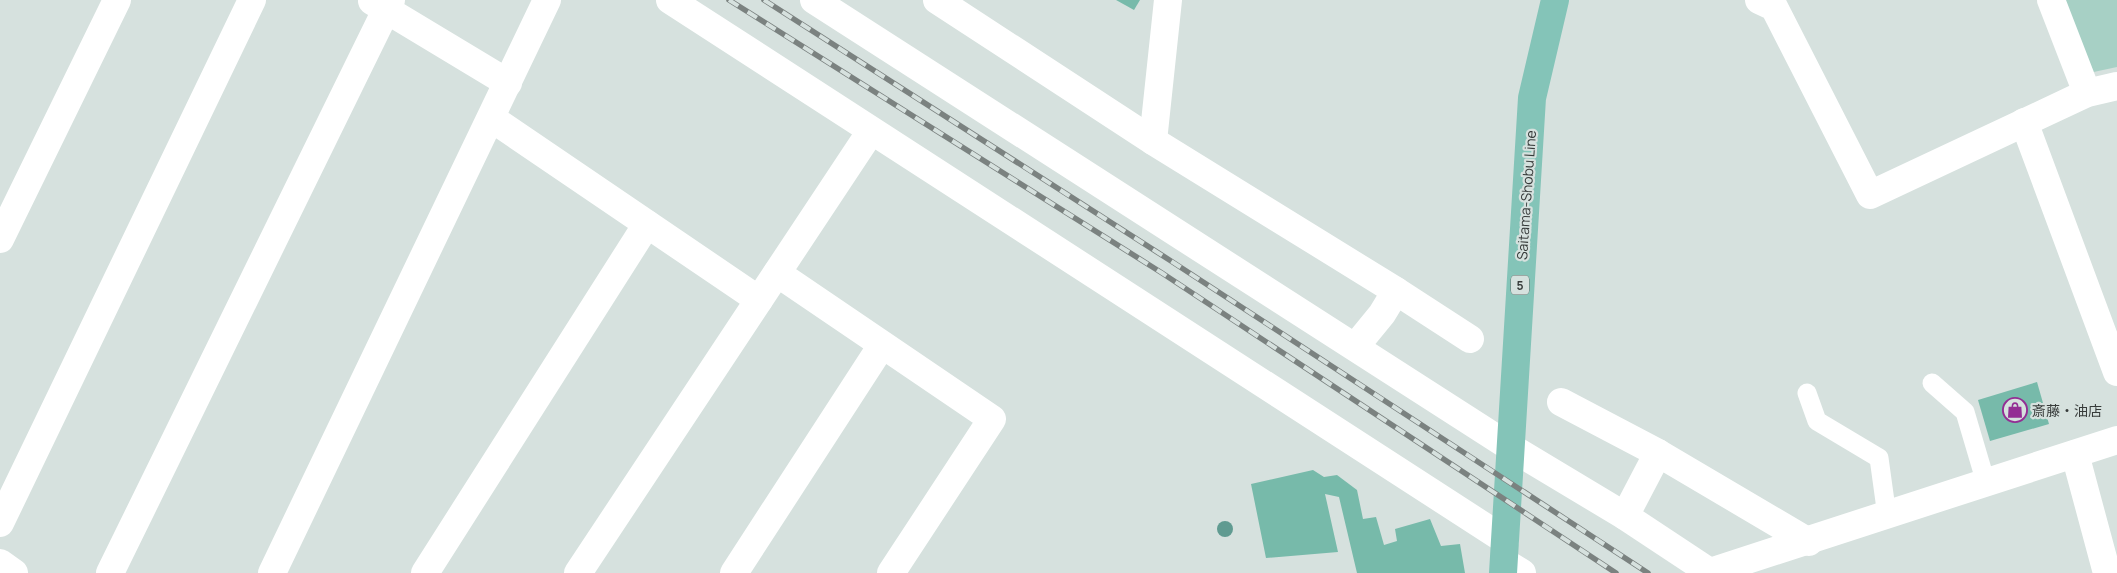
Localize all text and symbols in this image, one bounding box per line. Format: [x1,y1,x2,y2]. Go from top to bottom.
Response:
street label: Saitama-Shobu Line [1512,129,1540,261]
road number: 5 [1511,276,1529,294]
shop icon: 斎藤・油店 [2002,397,2028,423]
place label: 斎藤・油店 [2032,401,2102,420]

